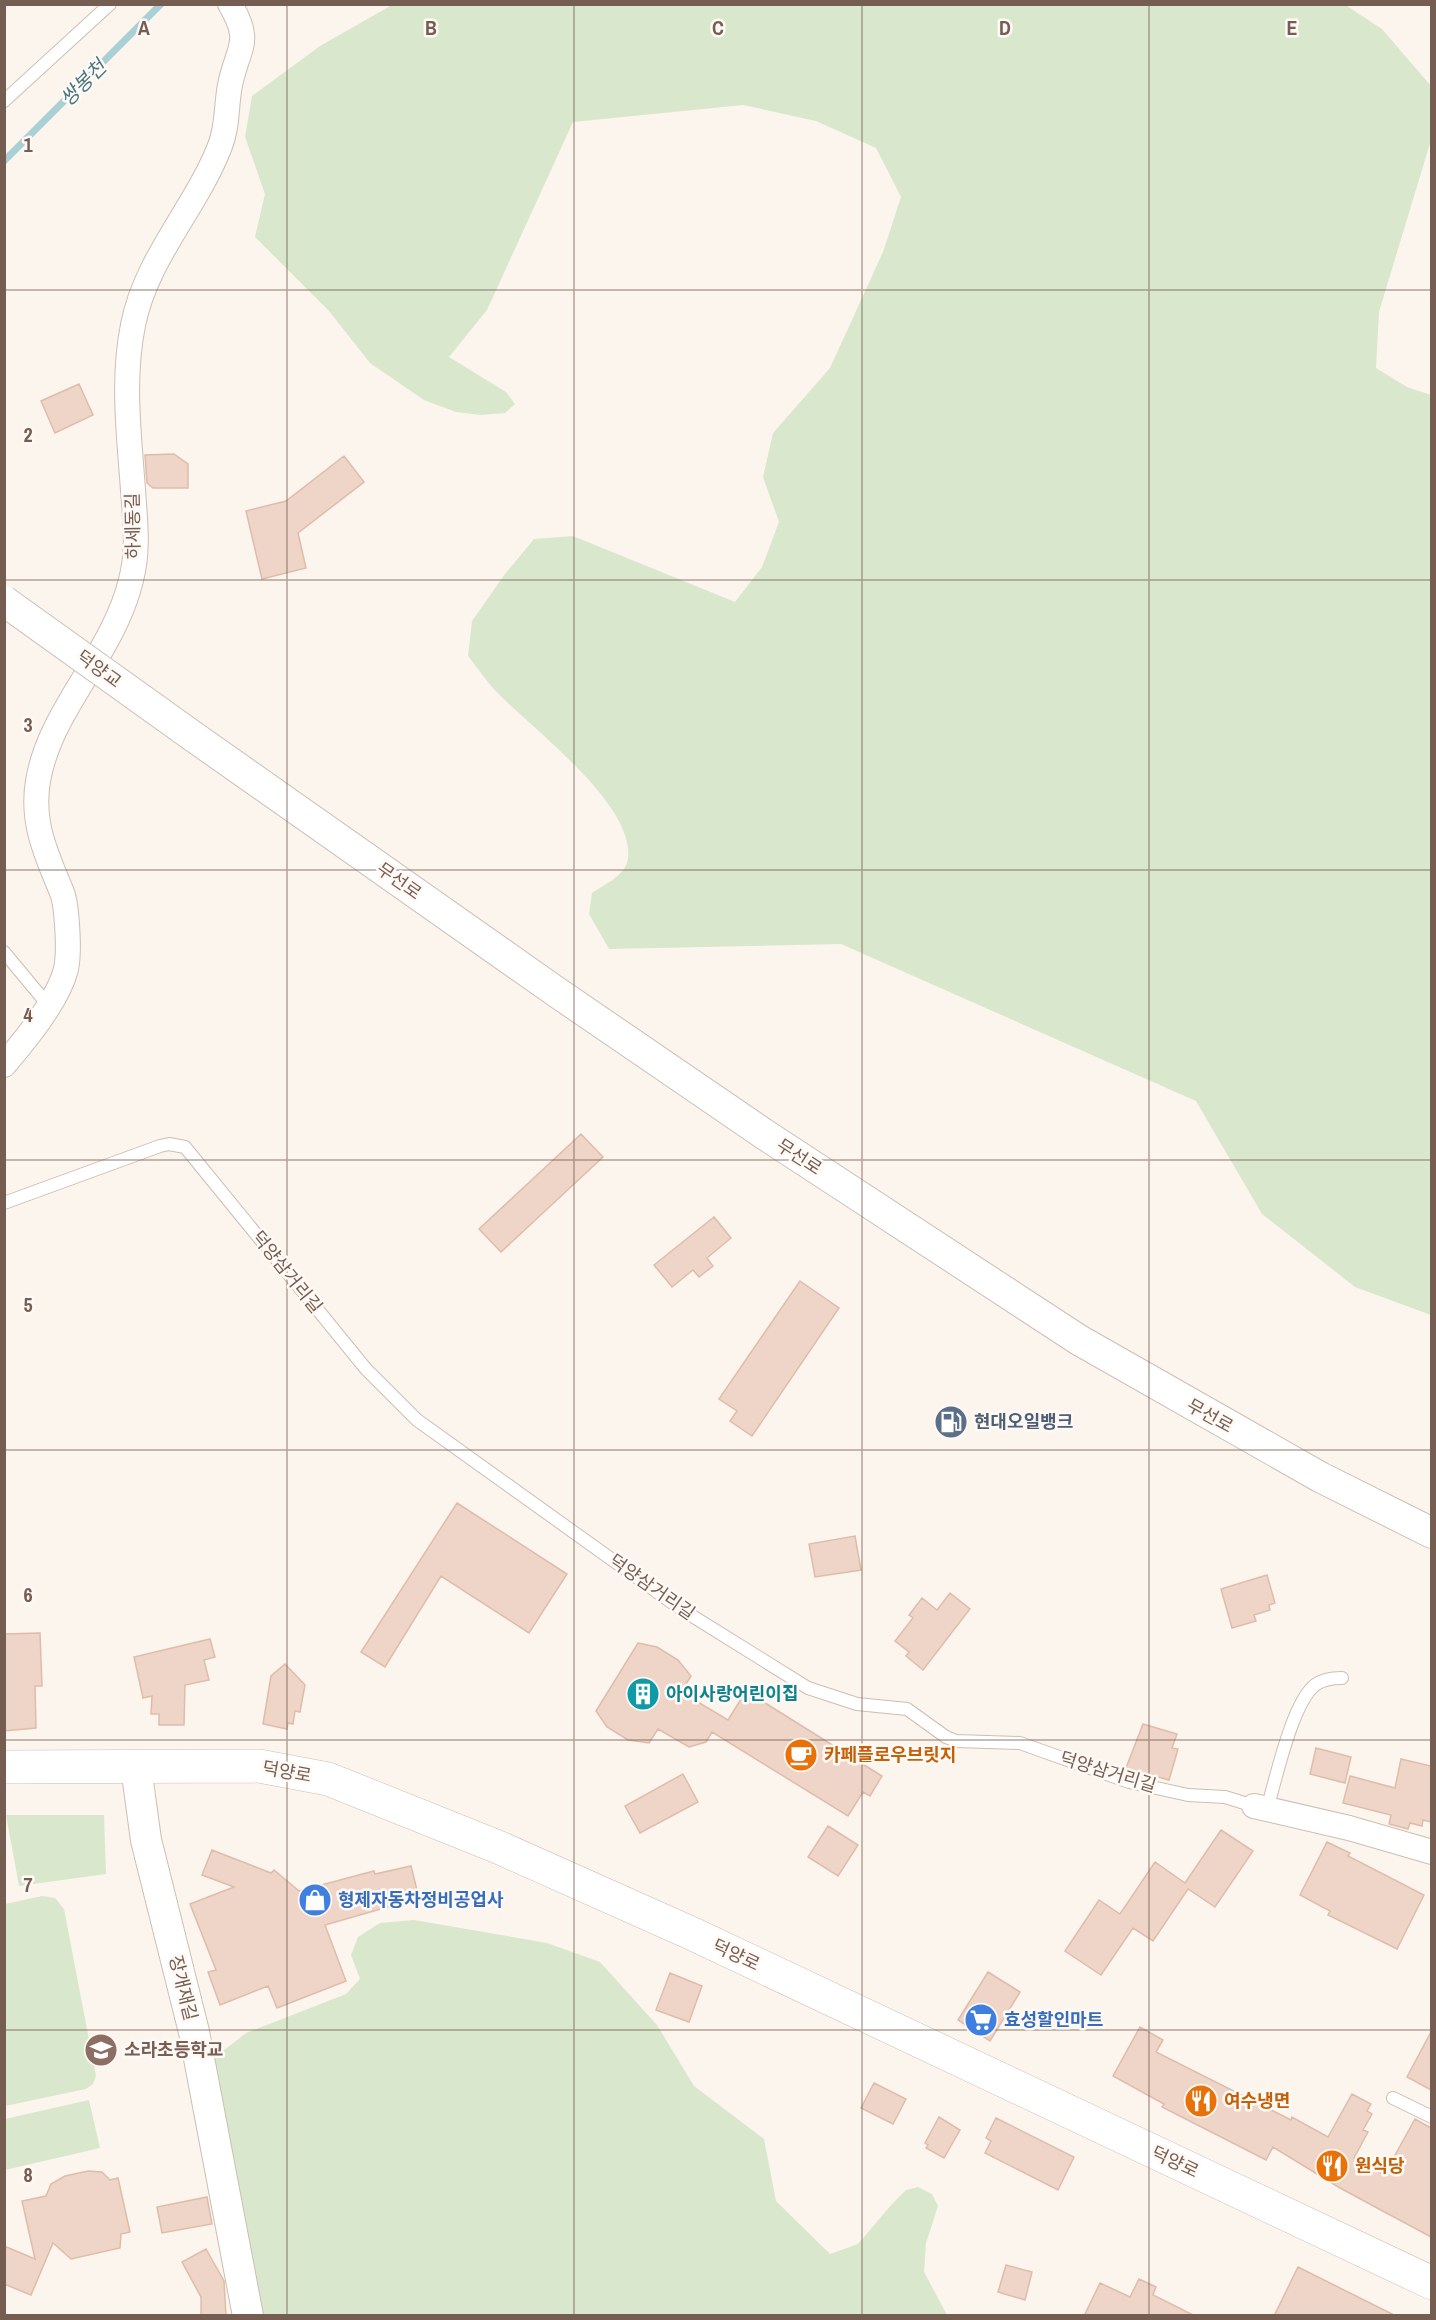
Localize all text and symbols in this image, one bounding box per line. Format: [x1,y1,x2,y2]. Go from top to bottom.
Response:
text: A [138,14,150,41]
text: B [425,14,437,41]
text: C [712,14,724,41]
text: D [999,14,1011,41]
text: E [1287,14,1298,41]
water label: 쌍봉천 [54,52,114,112]
text: 1 [23,131,33,158]
text: 2 [23,421,33,448]
street label: 하세동길 [119,493,146,559]
street label: 덕양교 [72,644,127,693]
text: 3 [23,711,33,738]
street label: 무선로 [372,856,427,905]
text: 4 [23,1001,33,1028]
street label: 무선로 [772,1133,827,1181]
street label: 덕양삼거리길 [246,1225,328,1318]
text: 5 [23,1291,33,1318]
street label: 무선로 [1182,1393,1238,1439]
fuel station icon: 현대오일뱅크 [933,1404,969,1440]
place label: 현대오일뱅크 [974,1409,1073,1434]
street label: 덕양삼거리길 [604,1548,700,1625]
text: 6 [23,1581,33,1608]
building icon: 아이사랑어린이집 [625,1676,661,1712]
place label: 아이사랑어린이집 [666,1681,798,1706]
cafe icon: 카페플로우브릿지 [783,1737,819,1773]
place label: 카페플로우브릿지 [824,1742,956,1767]
street label: 덕양삼거리길 [1057,1745,1159,1798]
street label: 덕양로 [260,1755,314,1788]
text: 7 [23,1871,33,1898]
shop icon: 형제자동차정비공업사 [297,1882,333,1918]
place label: 형제자동차정비공업사 [338,1887,504,1912]
street label: 덕양로 [708,1933,764,1976]
street label: 장개재길 [163,1953,204,2023]
supermarket icon: 효성할인마트 [963,2002,999,2038]
place label: 효성할인마트 [1004,2007,1103,2032]
school or university icon: 소라초등학교 [83,2032,119,2068]
place label: 소라초등학교 [124,2037,223,2062]
restaurant icon: 여수냉면 [1183,2083,1219,2119]
place label: 여수냉면 [1224,2088,1290,2113]
street label: 덕양로 [1147,2140,1203,2183]
restaurant icon: 원식당 [1314,2148,1350,2184]
place label: 원식당 [1355,2153,1405,2178]
text: 8 [23,2161,33,2188]

